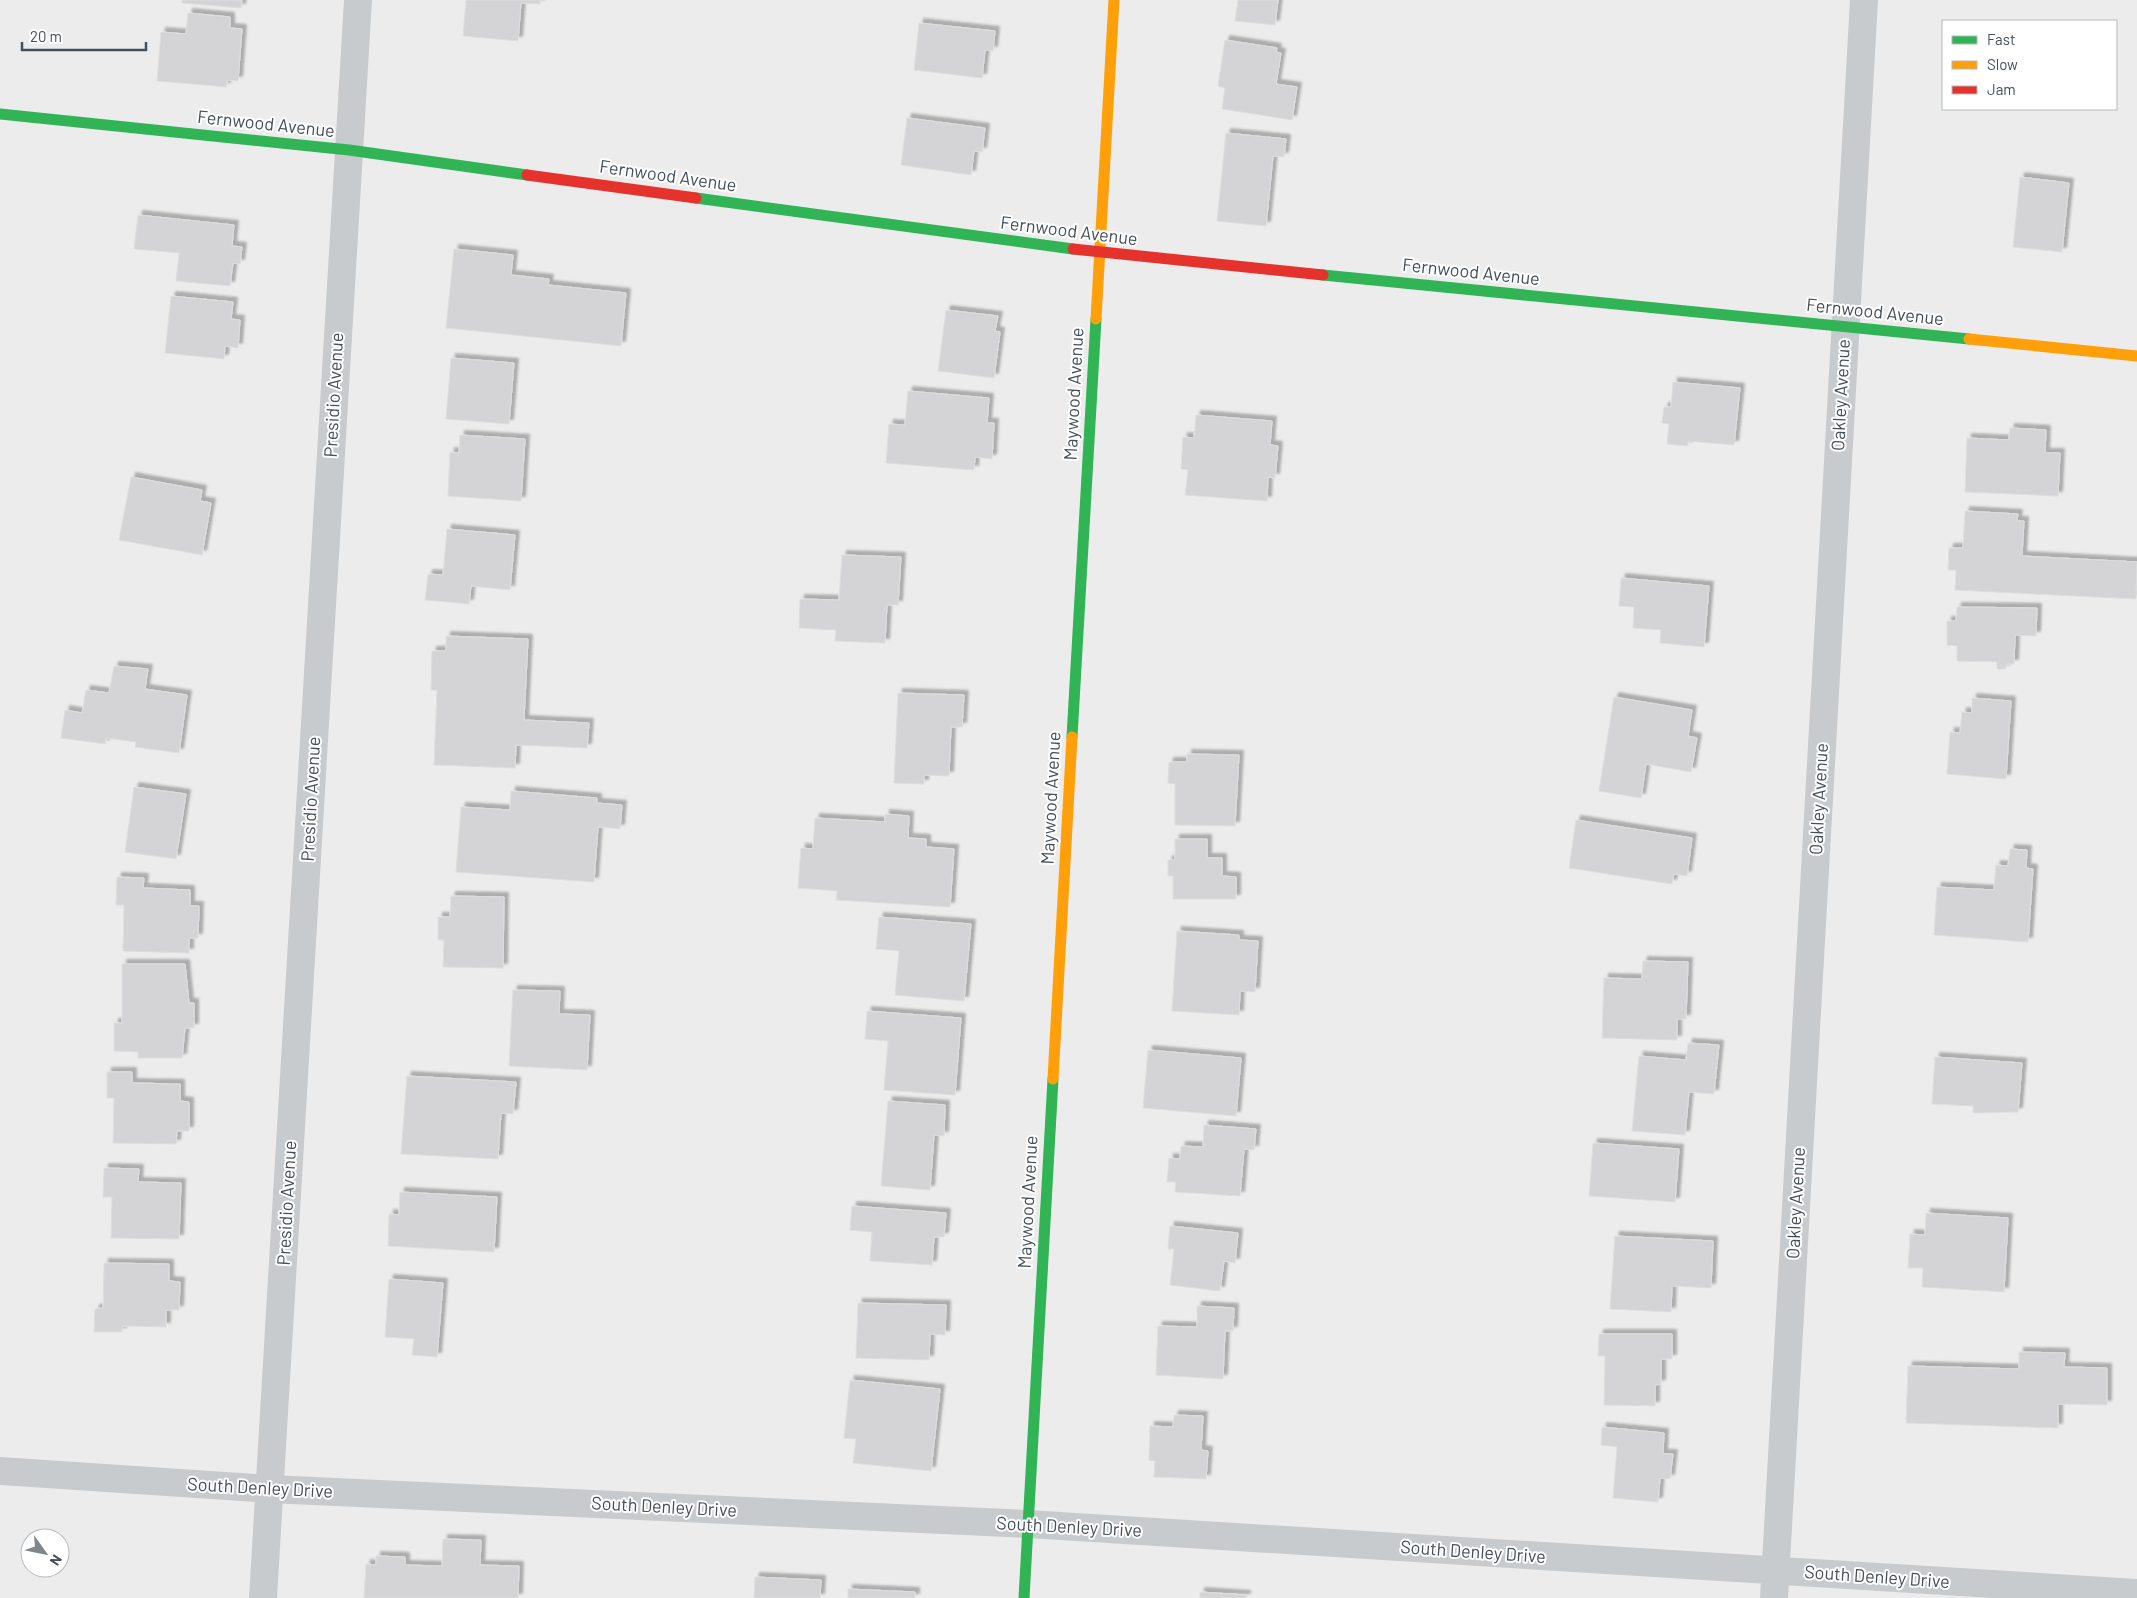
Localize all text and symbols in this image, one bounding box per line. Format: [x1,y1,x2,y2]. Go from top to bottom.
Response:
scale bar [22,20,146,52]
legend [1942,20,2117,110]
text: 20 m [30,27,62,45]
text: Fast [1987,30,2015,48]
text: Slow [1987,55,2018,73]
text: Jam [1987,80,2016,98]
street label: Fernwood Avenue [196,105,336,141]
street label: Fernwood Avenue [598,155,738,196]
street label: Fernwood Avenue [999,211,1139,249]
street label: Fernwood Avenue [1401,253,1541,289]
street label: Fernwood Avenue [1805,293,1945,329]
street label: Maywood Avenue [1059,327,1087,461]
street label: Presidio Avenue [319,332,347,458]
street label: Oakley Avenue [1826,339,1854,451]
street label: Maywood Avenue [1036,731,1064,865]
street label: Presidio Avenue [296,736,324,862]
street label: Oakley Avenue [1804,743,1832,855]
street label: Maywood Avenue [1013,1135,1041,1269]
street label: Presidio Avenue [272,1140,300,1266]
street label: Oakley Avenue [1781,1147,1809,1259]
street label: South Denley Drive [187,1472,333,1502]
street label: South Denley Drive [591,1491,737,1521]
street label: South Denley Drive [996,1511,1142,1541]
north arrow [20,1528,70,1578]
street label: South Denley Drive [1400,1535,1547,1567]
text: N [47,1552,66,1569]
street label: South Denley Drive [1804,1560,1951,1592]

